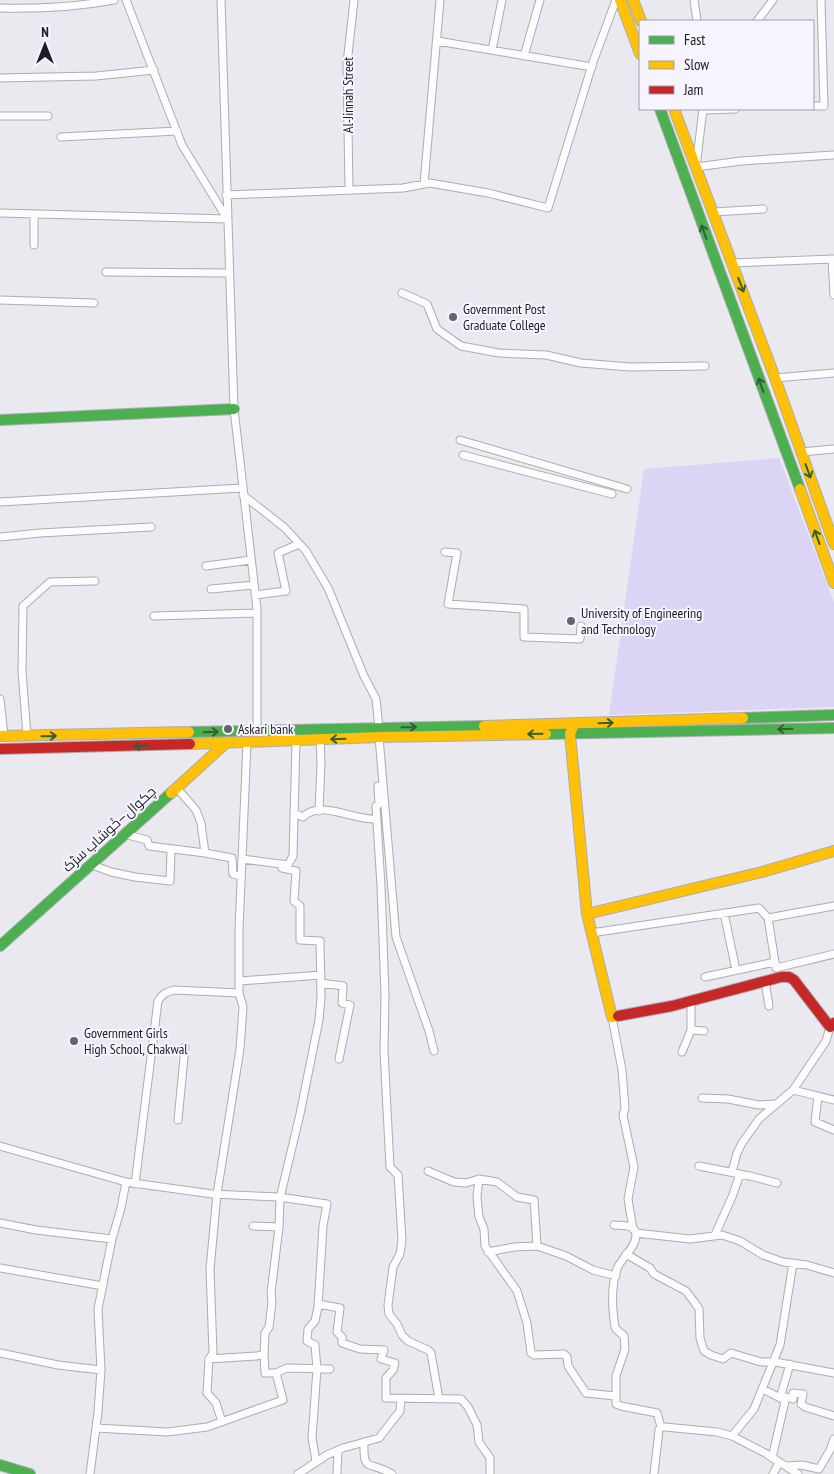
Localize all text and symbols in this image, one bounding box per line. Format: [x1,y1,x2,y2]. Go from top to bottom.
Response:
north arrow [20,20,70,70]
legend [639,20,814,110]
text: N [41,23,49,41]
text: Fast [684,30,705,49]
text: Slow [684,55,709,74]
street label: Al-Jinnah Street [339,57,357,133]
text: Jam [683,80,703,99]
one-way arrow [699,225,708,241]
one-way arrow [737,278,746,293]
place label: Government Post Graduate College [463,300,546,334]
marker: Government Post Graduate College [447,311,459,323]
one-way arrow [756,377,765,393]
one-way arrow [804,463,813,478]
one-way arrow [812,530,821,545]
place label: University of Engineering and Technology [581,604,702,638]
marker: University of Engineering and Technology [565,615,577,627]
one-way arrow [598,718,614,727]
place label: Askari bank [238,720,294,738]
one-way arrow [400,722,416,732]
marker: Askari bank [222,723,234,735]
one-way arrow [778,724,794,734]
one-way arrow [202,727,219,737]
one-way arrow [528,730,544,739]
one-way arrow [40,731,56,741]
one-way arrow [330,734,346,744]
one-way arrow [133,741,149,750]
street label: چکوال—خُوشاب سڑک [58,782,160,877]
place label: Government Girls High School, Chakwal [84,1024,188,1058]
marker: Government Girls High School, Chakwal [68,1035,80,1047]

